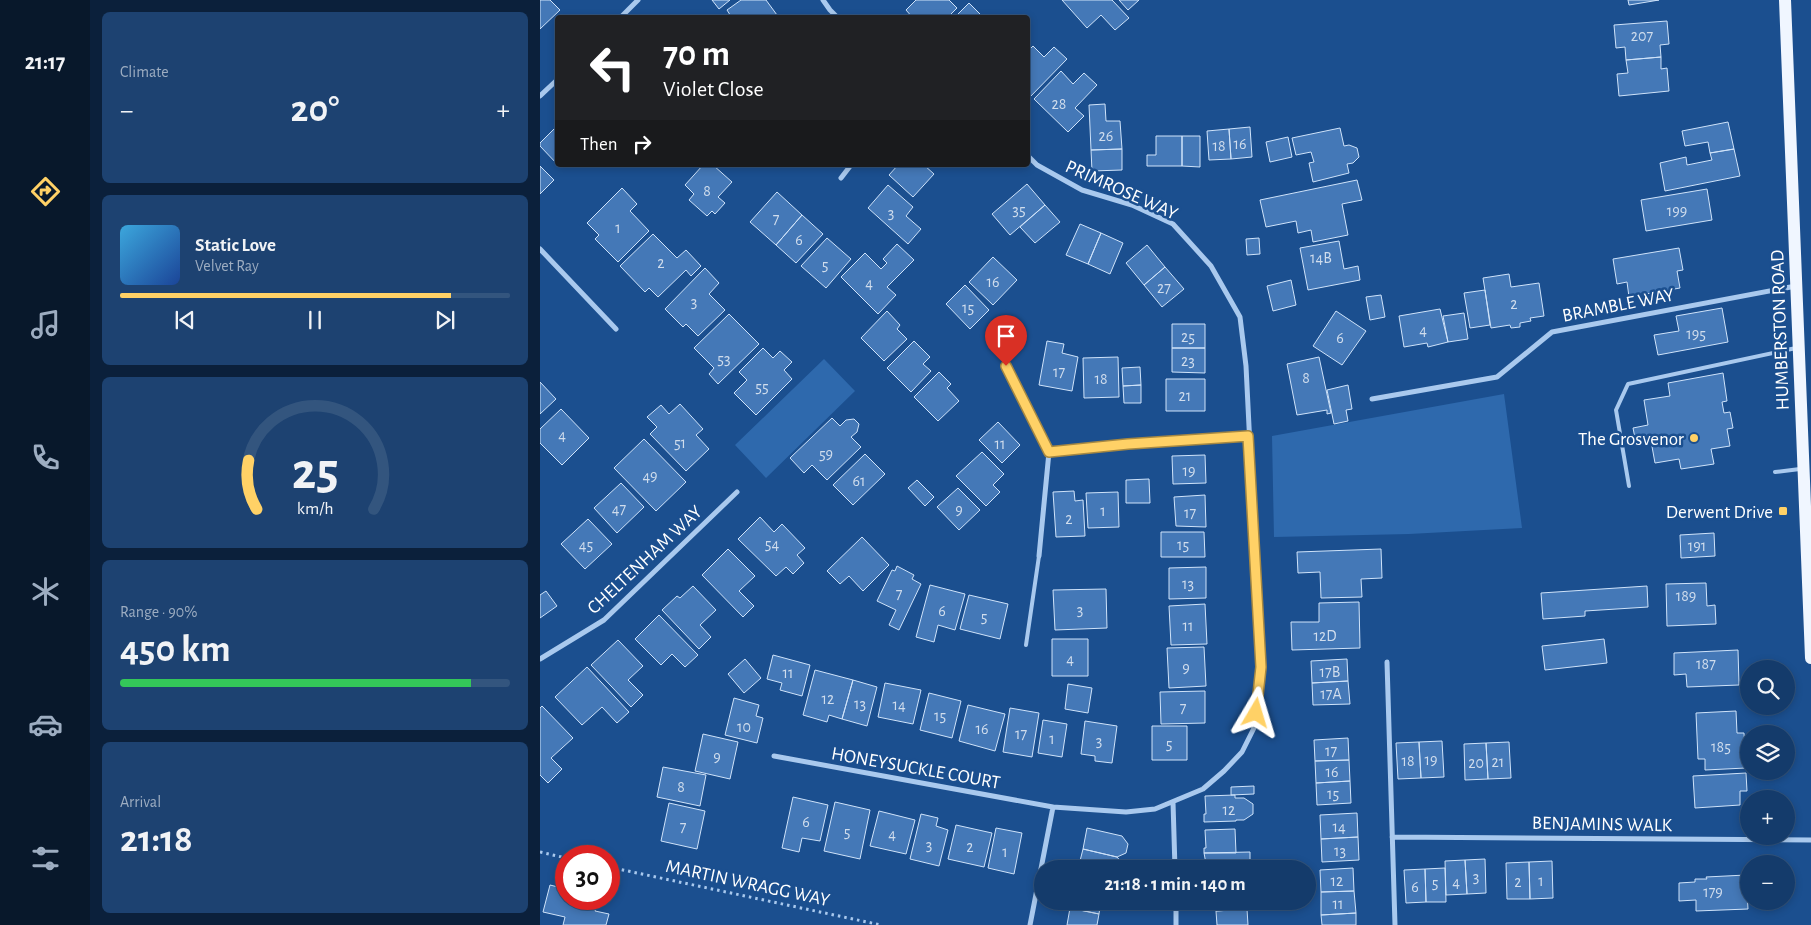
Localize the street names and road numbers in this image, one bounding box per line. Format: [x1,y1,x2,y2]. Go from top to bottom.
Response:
street label: PRIMROSE WAY [1062,157,1180,224]
street label: HUMBERSTON ROAD [1768,249,1793,411]
street label: BRAMBLE WAY [1561,285,1676,326]
street label: CHELTENHAM WAY [584,502,706,618]
street label: HONEYSUCKLE COURT [830,744,1002,793]
street label: BENJAMINS WALK [1532,814,1673,835]
street label: MARTIN WRAGG WAY [664,857,831,910]

